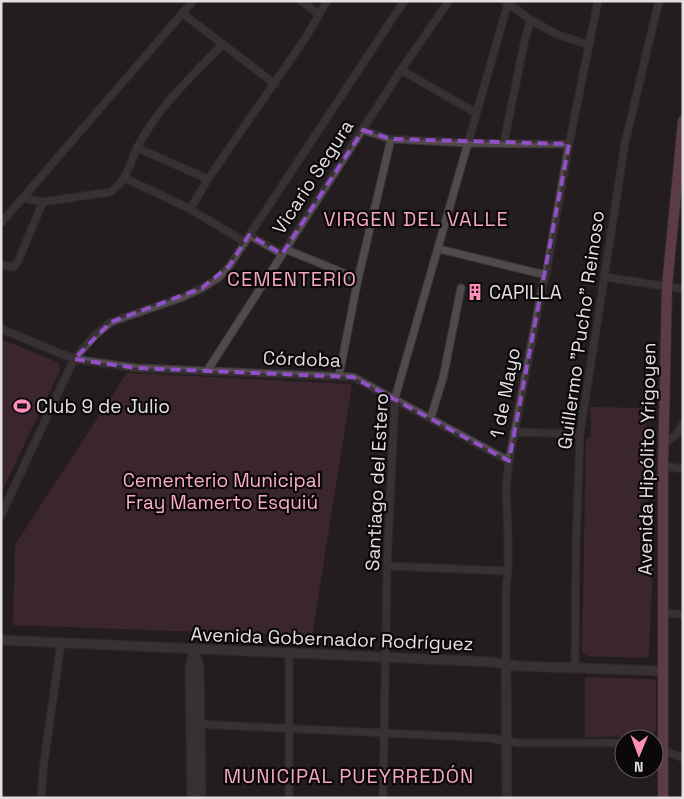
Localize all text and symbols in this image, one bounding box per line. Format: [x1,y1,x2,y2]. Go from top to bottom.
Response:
street label: Vicario Segura [267,115,359,239]
district label: VIRGEN DEL VALLE [323,206,509,232]
street label: Guillermo "Pucho" Reinoso [552,209,610,451]
district label: CEMENTERIO [227,266,357,292]
place label: CAPILLA [489,280,562,305]
building icon: CAPILLA [465,282,485,302]
street label: Avenida Hipólito Yrigoyen [632,342,662,576]
street label: Córdoba [263,345,341,373]
street label: 1 de Mayo [484,346,526,440]
street label: Santiago del Estero [360,392,394,572]
place label: Club 9 de Julio [36,394,170,419]
sports icon: Club 9 de Julio [12,396,32,416]
park label: Cementerio Municipal Fray Mamerto Esquiú [123,468,321,515]
street label: Avenida Gobernador Rodríguez [190,622,474,656]
north arrow [614,729,664,779]
text: N [634,758,644,776]
district label: MUNICIPAL PUEYRREDÓN [224,763,474,789]

